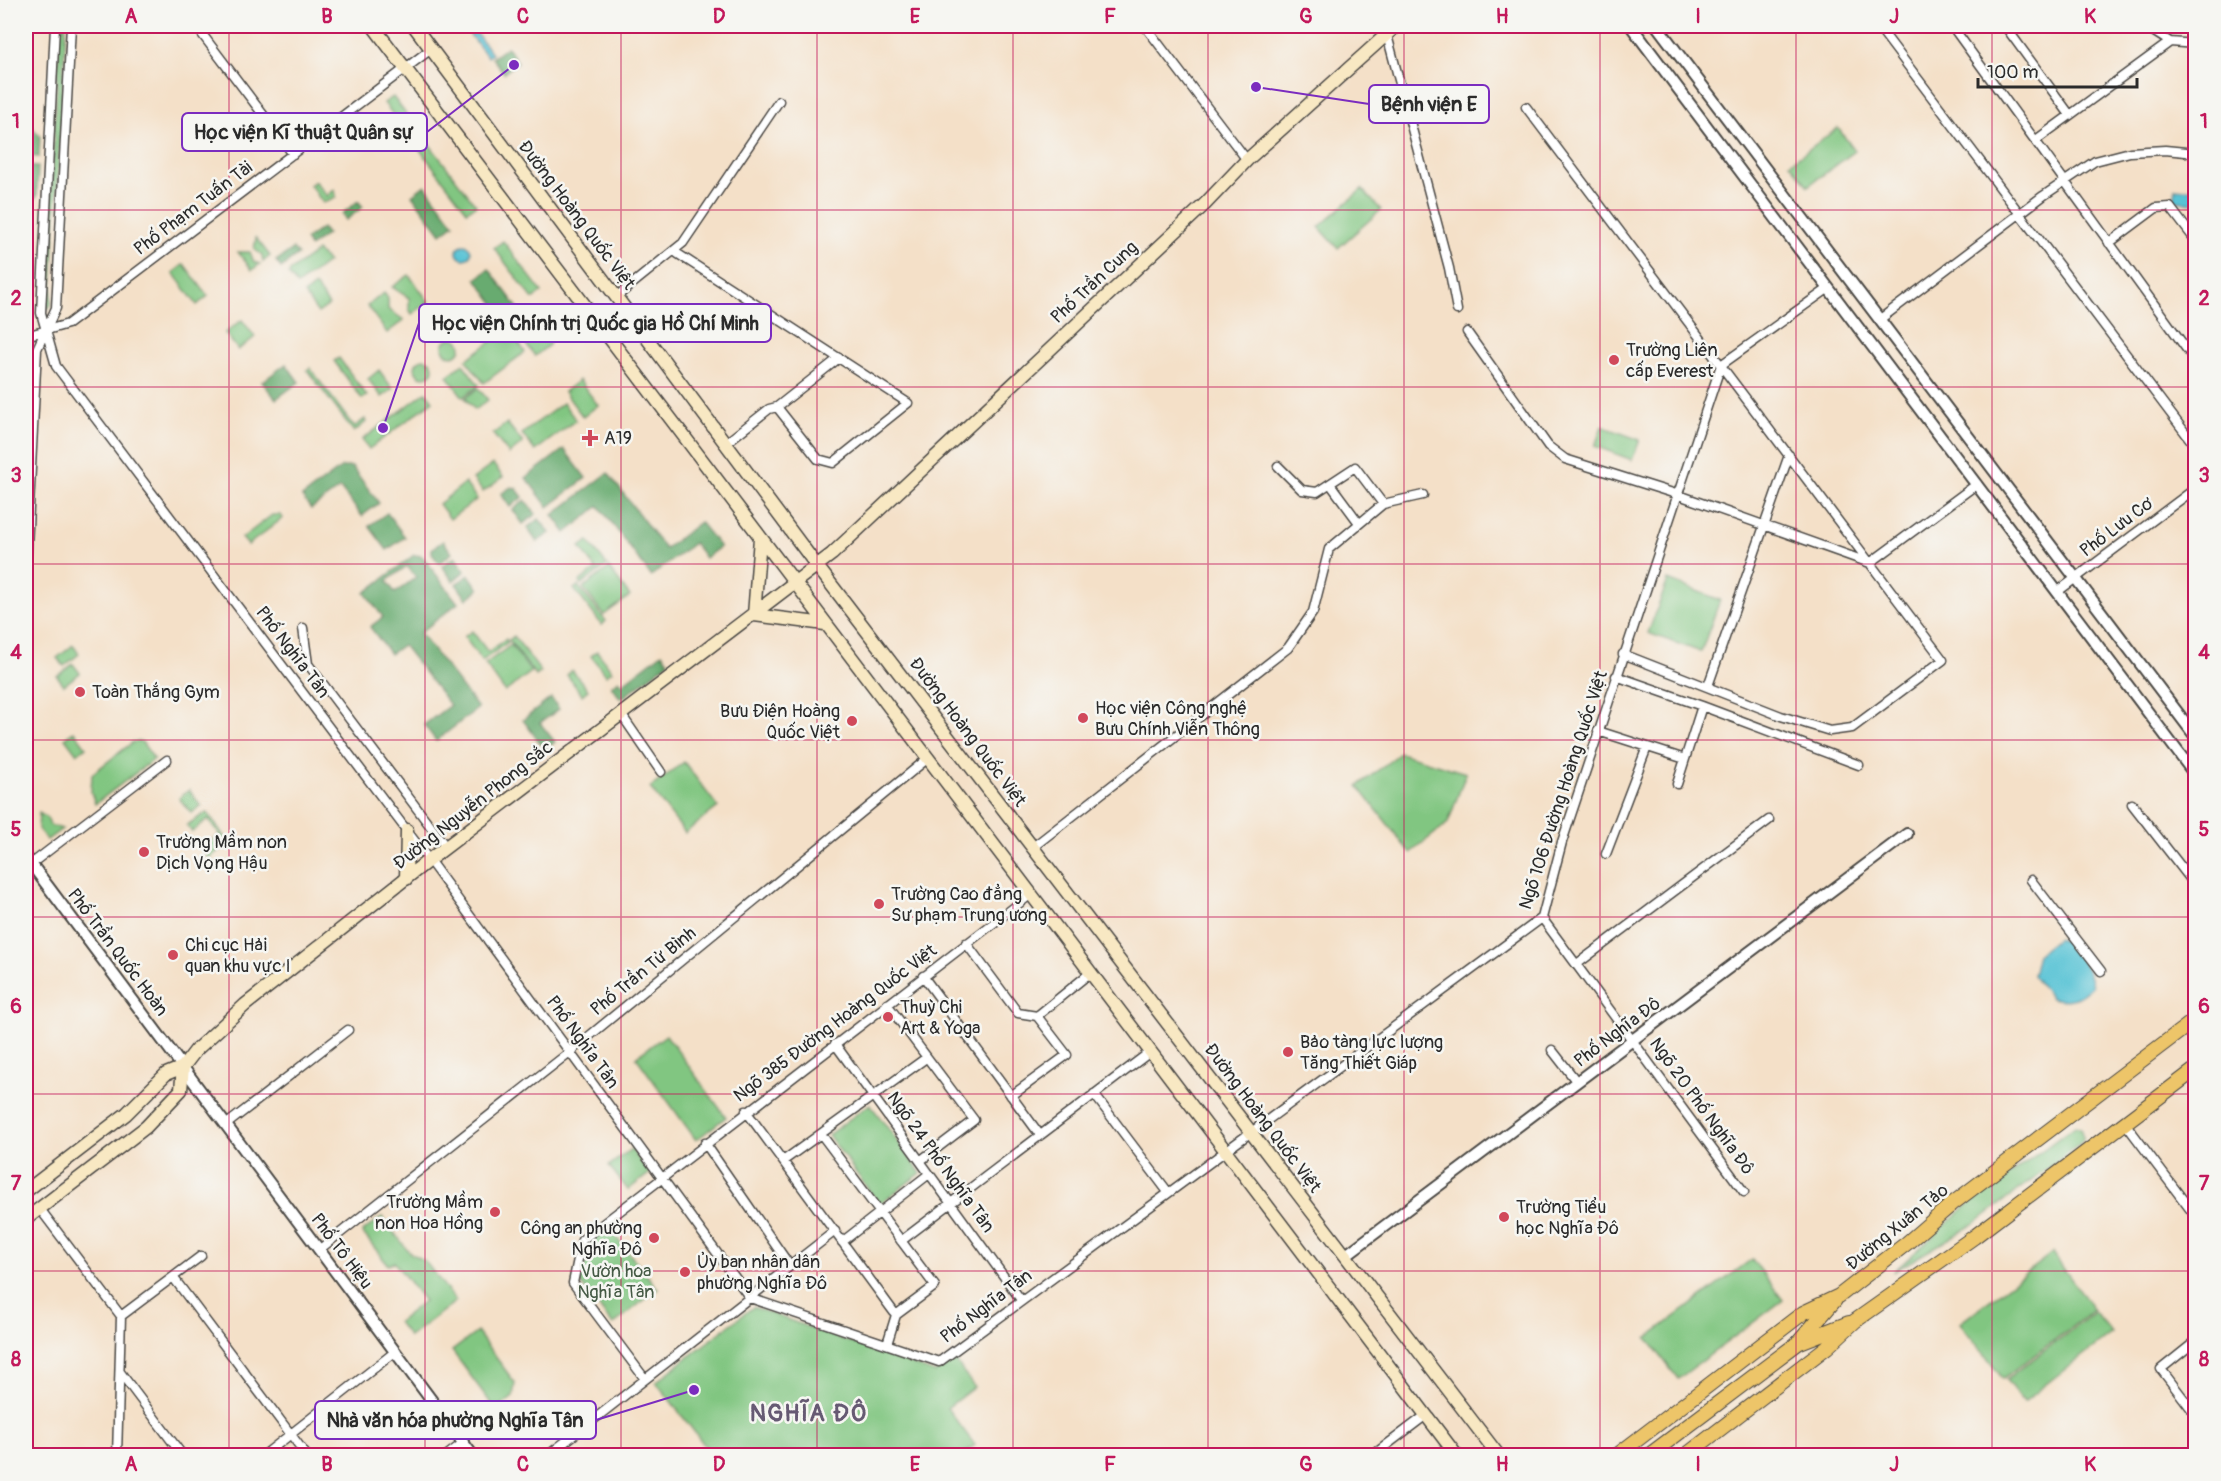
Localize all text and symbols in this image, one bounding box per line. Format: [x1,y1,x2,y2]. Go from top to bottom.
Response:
text: A [125,4,138,29]
text: B [321,4,333,29]
text: C [517,4,529,29]
text: D [713,4,726,29]
text: E [910,4,921,29]
text: F [1104,4,1116,29]
text: G [1299,4,1313,29]
text: H [1496,4,1509,29]
text: I [1695,4,1701,29]
text: J [1889,4,1899,29]
text: K [2084,4,2096,29]
scale bar [1978,51,2137,89]
text: 100 m [1987,61,2039,84]
callout: Bệnh viện E [1369,85,1489,123]
text: Bệnh viện E [1381,92,1478,117]
text: 1 [12,109,20,134]
text: 1 [2200,109,2208,134]
callout: Học viện Kĩ thuật Quân sự [182,113,427,151]
text: Học viện Kĩ thuật Quân sự [194,120,414,145]
street label: Đường Hoàng Quốc Việt [513,136,641,295]
street label: Phố Phạm Tuấn Tài [129,156,257,261]
street label: Phố Trần Cung [1045,235,1143,329]
text: 2 [10,286,22,311]
text: 2 [2198,286,2210,311]
callout: Học viện Chính trị Quốc gia Hồ Chí Minh [419,304,771,342]
text: Học viện Chính trị Quốc gia Hồ Chí Minh [431,310,759,336]
place label: Trường Liên cấp Everest [1626,339,1718,383]
marker: Trường Liên cấp Everest [1607,353,1621,367]
place label: A19 [604,427,632,450]
marker: A19 [581,429,599,447]
text: 3 [10,463,22,488]
text: 3 [2198,463,2210,488]
street label: Phố Lưu Cơ [2075,492,2158,562]
street label: Phố Nghĩa Tân [251,602,335,703]
text: 4 [10,640,22,665]
text: 4 [2198,640,2210,665]
street label: Đường Hoàng Quốc Việt [904,653,1032,812]
street label: Ngõ 106 Đường Hoàng Quốc Việt [1514,667,1613,912]
place label: Toàn Thắng Gym [92,681,220,704]
marker: Toàn Thắng Gym [73,685,87,699]
place label: Học viện Công nghệ Bưu Chính Viễn Thông [1095,697,1260,741]
place label: Bưu Điện Hoàng Quốc Việt [720,700,841,744]
marker: Học viện Công nghệ Bưu Chính Viễn Thông [1076,711,1090,725]
marker: Bưu Điện Hoàng Quốc Việt [845,714,859,728]
street label: Đường Nguyễn Phong Sắc [389,736,558,875]
text: 5 [11,817,22,842]
text: 5 [2199,817,2210,842]
place label: Trường Mầm non Dịch Vọng Hậu [156,830,287,875]
marker: Trường Mầm non Dịch Vọng Hậu [137,845,151,859]
street label: Phố Trần Quốc Hoàn [62,883,174,1021]
place label: Trường Cao đẳng Sư phạm Trung ương [891,883,1047,927]
marker: Trường Cao đẳng Sư phạm Trung ương [872,897,886,911]
street label: Phố Trần Tử Bình [585,921,701,1021]
place label: Chi cục Hải quan khu vực I [185,934,291,978]
street label: Ngõ 385 Đường Hoàng Quốc Việt [729,939,942,1107]
marker: Chi cục Hải quan khu vực I [166,948,180,962]
street label: Phố Nghĩa Tân [541,991,624,1093]
street label: Phố Nghĩa Đô [1569,992,1665,1072]
text: 6 [10,994,22,1019]
text: 6 [2198,994,2210,1019]
place label: Thuỳ Chi Art & Yoga [900,996,980,1040]
marker: Thuỳ Chi Art & Yoga [881,1010,895,1024]
place label: Bảo tàng lực lượng Tăng Thiết Giáp [1300,1031,1443,1075]
street label: Ngõ 20 Phố Nghĩa Đô [1644,1033,1759,1179]
street label: Đường Hoàng Quốc Việt [1199,1039,1327,1198]
marker: Bảo tàng lực lượng Tăng Thiết Giáp [1281,1045,1295,1059]
street label: Ngõ 24 Phố Nghĩa Tân [882,1087,999,1237]
text: 7 [11,1171,22,1196]
text: 7 [2199,1171,2210,1196]
street label: Đường Xuân Tảo [1841,1179,1954,1276]
place label: Trường Mầm non Hoa Hồng [375,1190,483,1235]
place label: Trường Tiểu học Nghĩa Đô [1516,1196,1619,1240]
marker: Trường Mầm non Hoa Hồng [488,1205,502,1219]
street label: Phố Tô Hiệu [306,1209,378,1294]
marker: Trường Tiểu học Nghĩa Đô [1497,1210,1511,1224]
place label: Công an phường Nghĩa Đô [520,1217,642,1261]
marker: Công an phường Nghĩa Đô [647,1231,661,1245]
place label: Ủy ban nhân dân phường Nghĩa Đô [697,1251,827,1295]
park label: Vườn hoa Nghĩa Tân [577,1260,655,1304]
street label: Phố Nghĩa Tân [936,1264,1037,1348]
marker: Ủy ban nhân dân phường Nghĩa Đô [678,1265,692,1279]
text: 8 [11,1347,21,1372]
text: 8 [2199,1347,2209,1372]
district label: NGHĨA ĐÔ [750,1398,868,1428]
callout: Nhà văn hóa phường Nghĩa Tân [315,1401,596,1439]
text: Nhà văn hóa phường Nghĩa Tân [326,1408,584,1433]
text: A [125,1452,138,1477]
text: B [321,1452,333,1477]
text: C [517,1452,529,1477]
text: D [713,1452,726,1477]
text: E [910,1452,921,1477]
text: F [1104,1452,1116,1477]
text: G [1299,1452,1313,1477]
text: H [1496,1452,1509,1477]
text: I [1695,1452,1701,1477]
text: J [1889,1452,1899,1477]
text: K [2084,1452,2096,1477]

